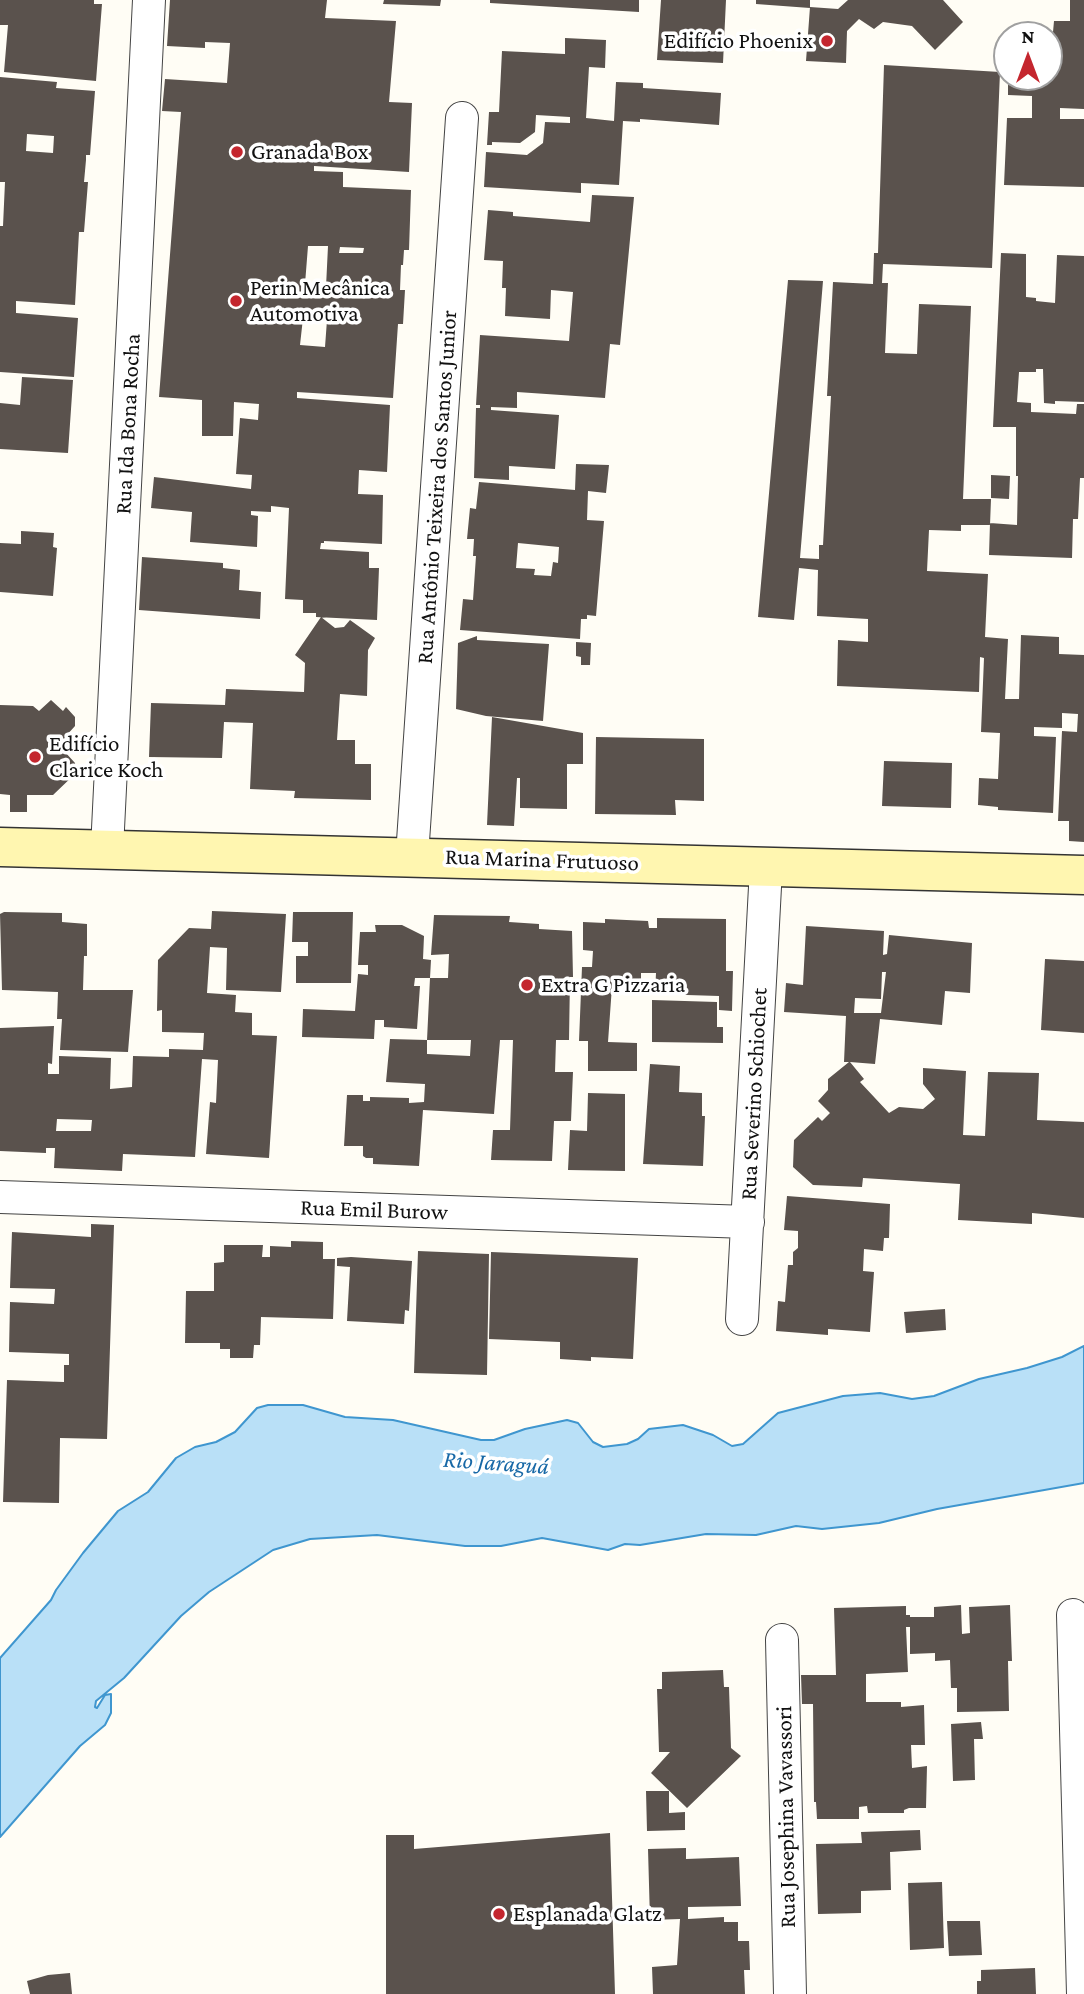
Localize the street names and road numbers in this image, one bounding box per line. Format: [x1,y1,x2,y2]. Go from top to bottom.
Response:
street label: Rua Antônio Teixeira dos Santos Junior [411,309,463,665]
street label: Rua Ida Bona Rocha [109,333,147,515]
street label: Rua Marina Frutuoso [445,843,639,877]
street label: Rua Severino Schiochet [735,987,773,1201]
street label: Rua Emil Burow [300,1194,448,1226]
street label: Rua Josephina Vavassori [770,1706,802,1928]

